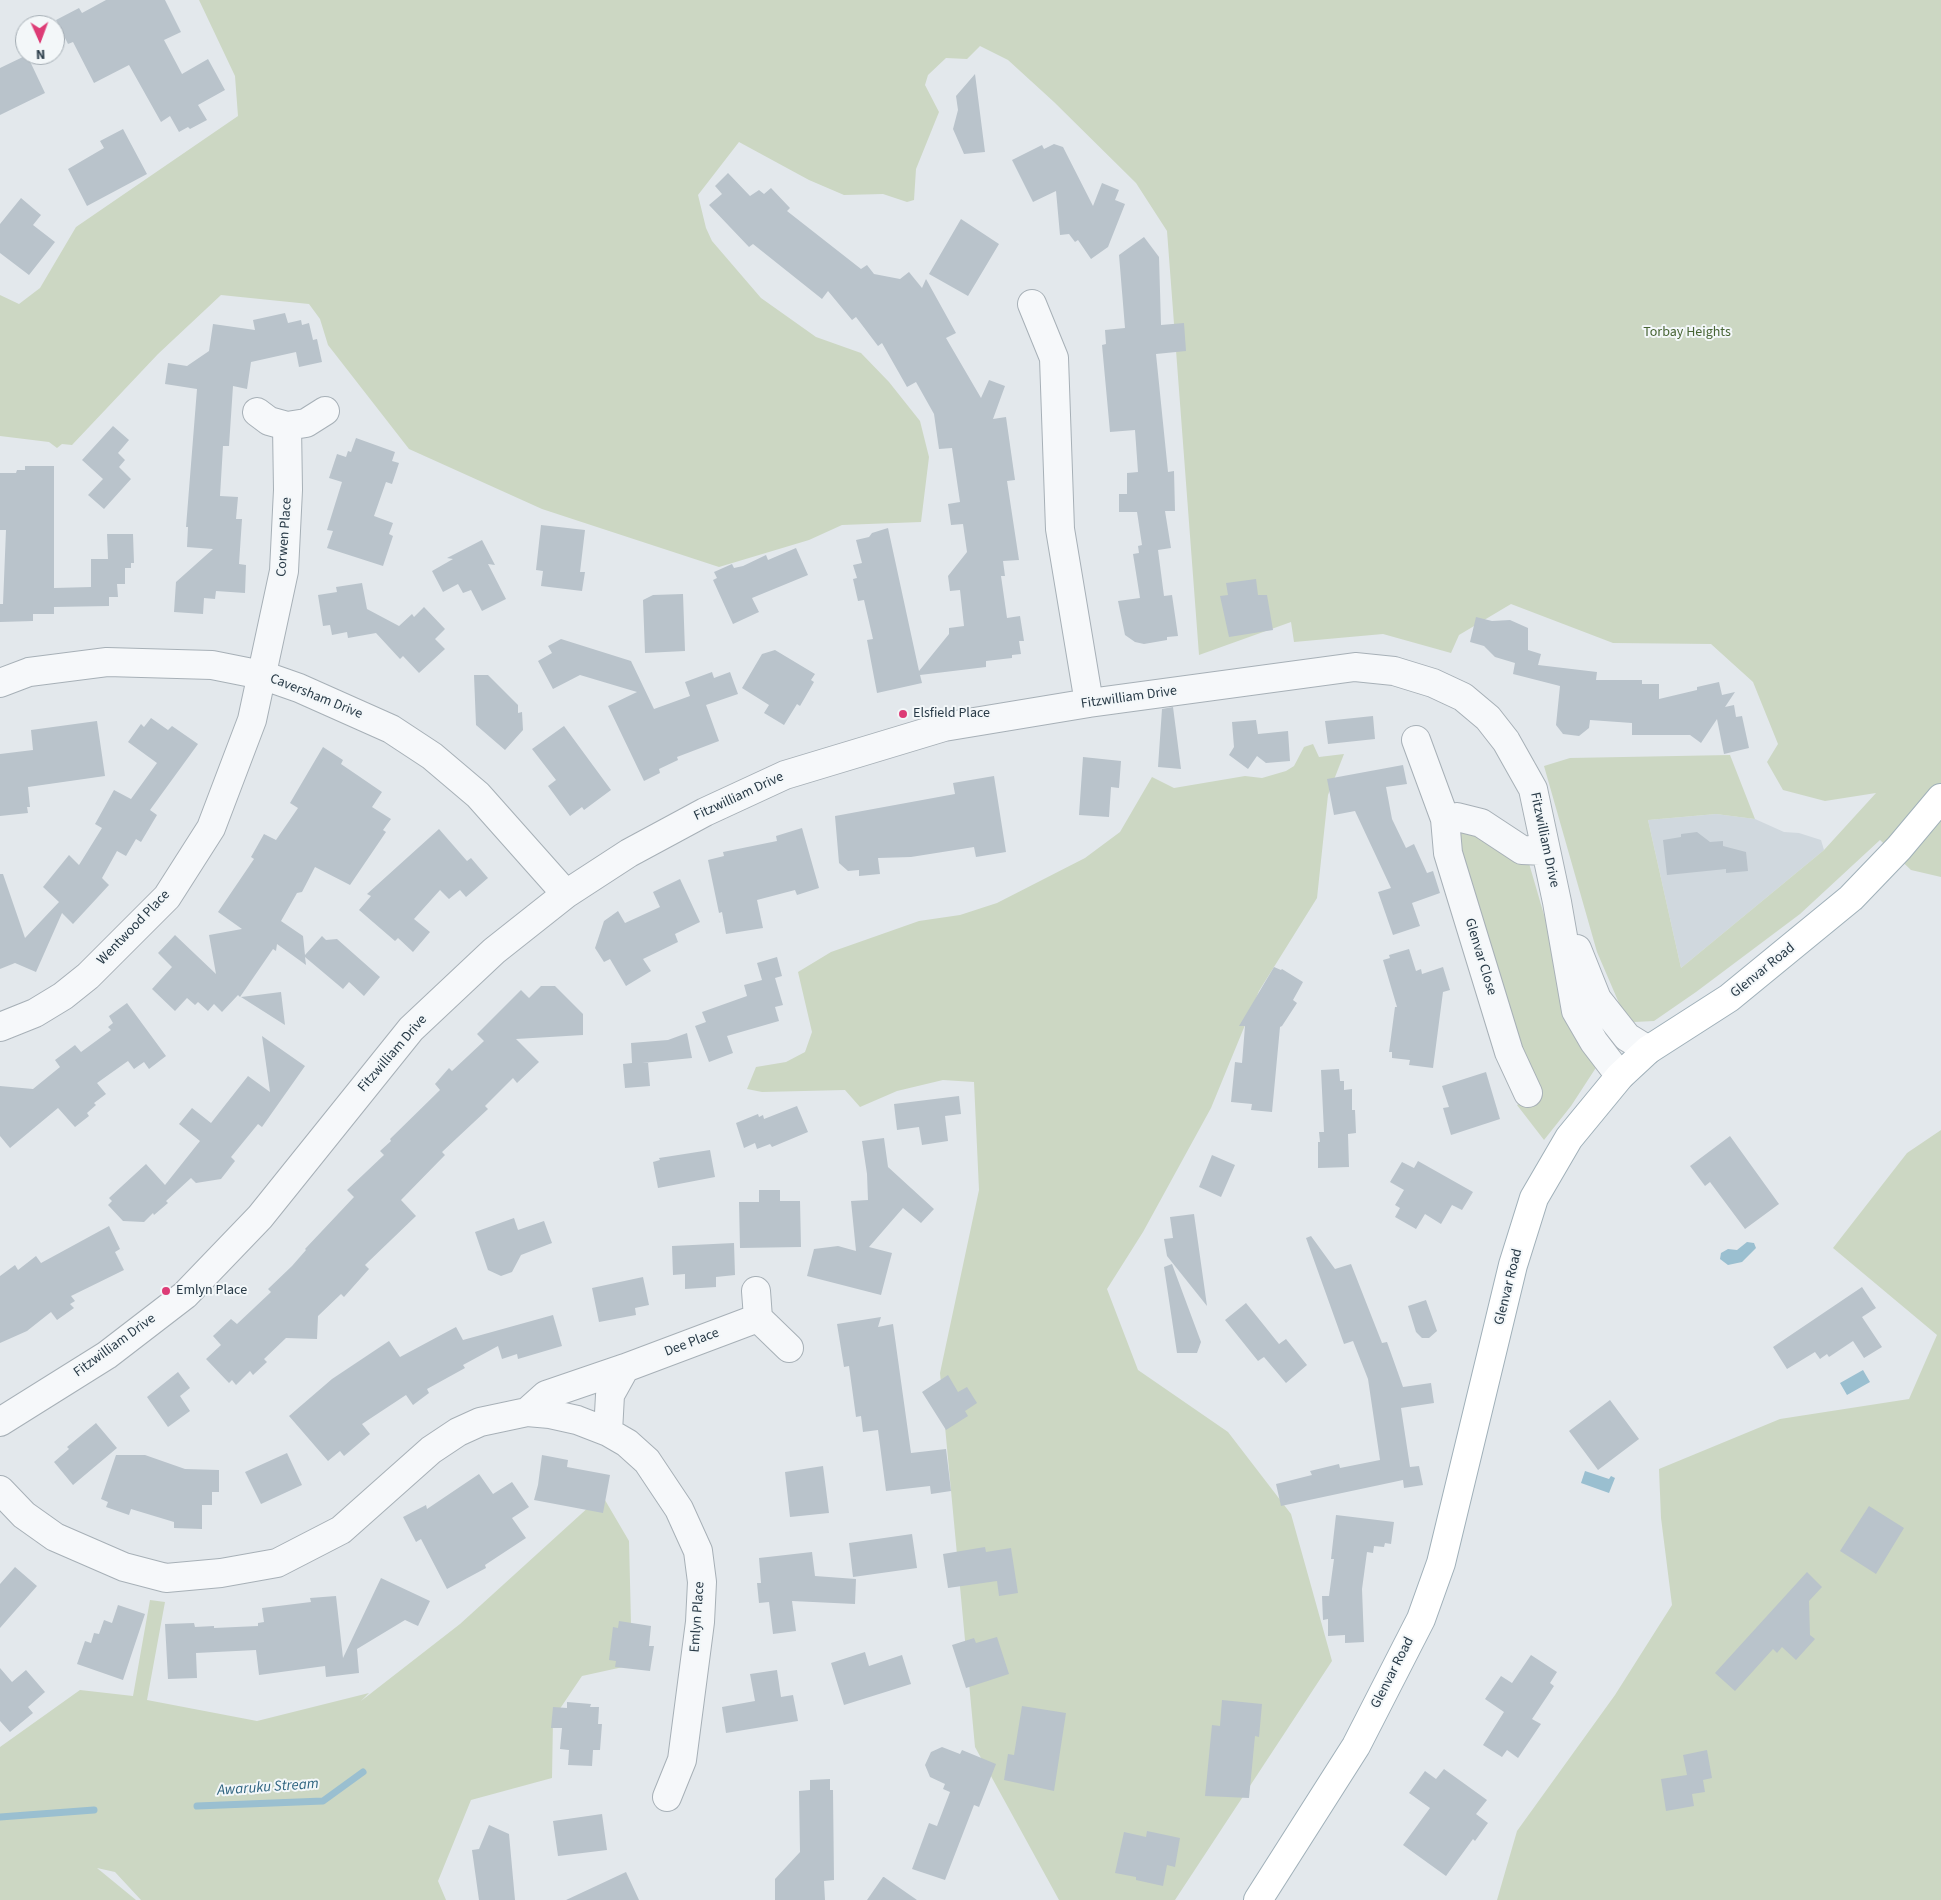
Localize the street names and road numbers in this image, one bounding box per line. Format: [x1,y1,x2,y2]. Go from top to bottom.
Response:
street label: Corwen Place [274,497,296,577]
street label: Caversham Drive [267,671,365,723]
street label: Fitzwilliam Drive [1080,683,1178,713]
street label: Fitzwilliam Drive [692,769,786,825]
street label: Fitzwilliam Drive [1526,791,1562,889]
street label: Wentwood Place [94,887,174,969]
street label: Glenvar Close [1460,916,1500,998]
street label: Glenvar Road [1727,940,1799,1002]
street label: Fitzwilliam Drive [355,1012,431,1096]
street label: Glenvar Road [1491,1247,1527,1327]
street label: Fitzwilliam Drive [71,1311,159,1381]
street label: Dee Place [662,1325,722,1361]
street label: Emlyn Place [687,1581,709,1653]
street label: Glenvar Road [1368,1635,1418,1711]

